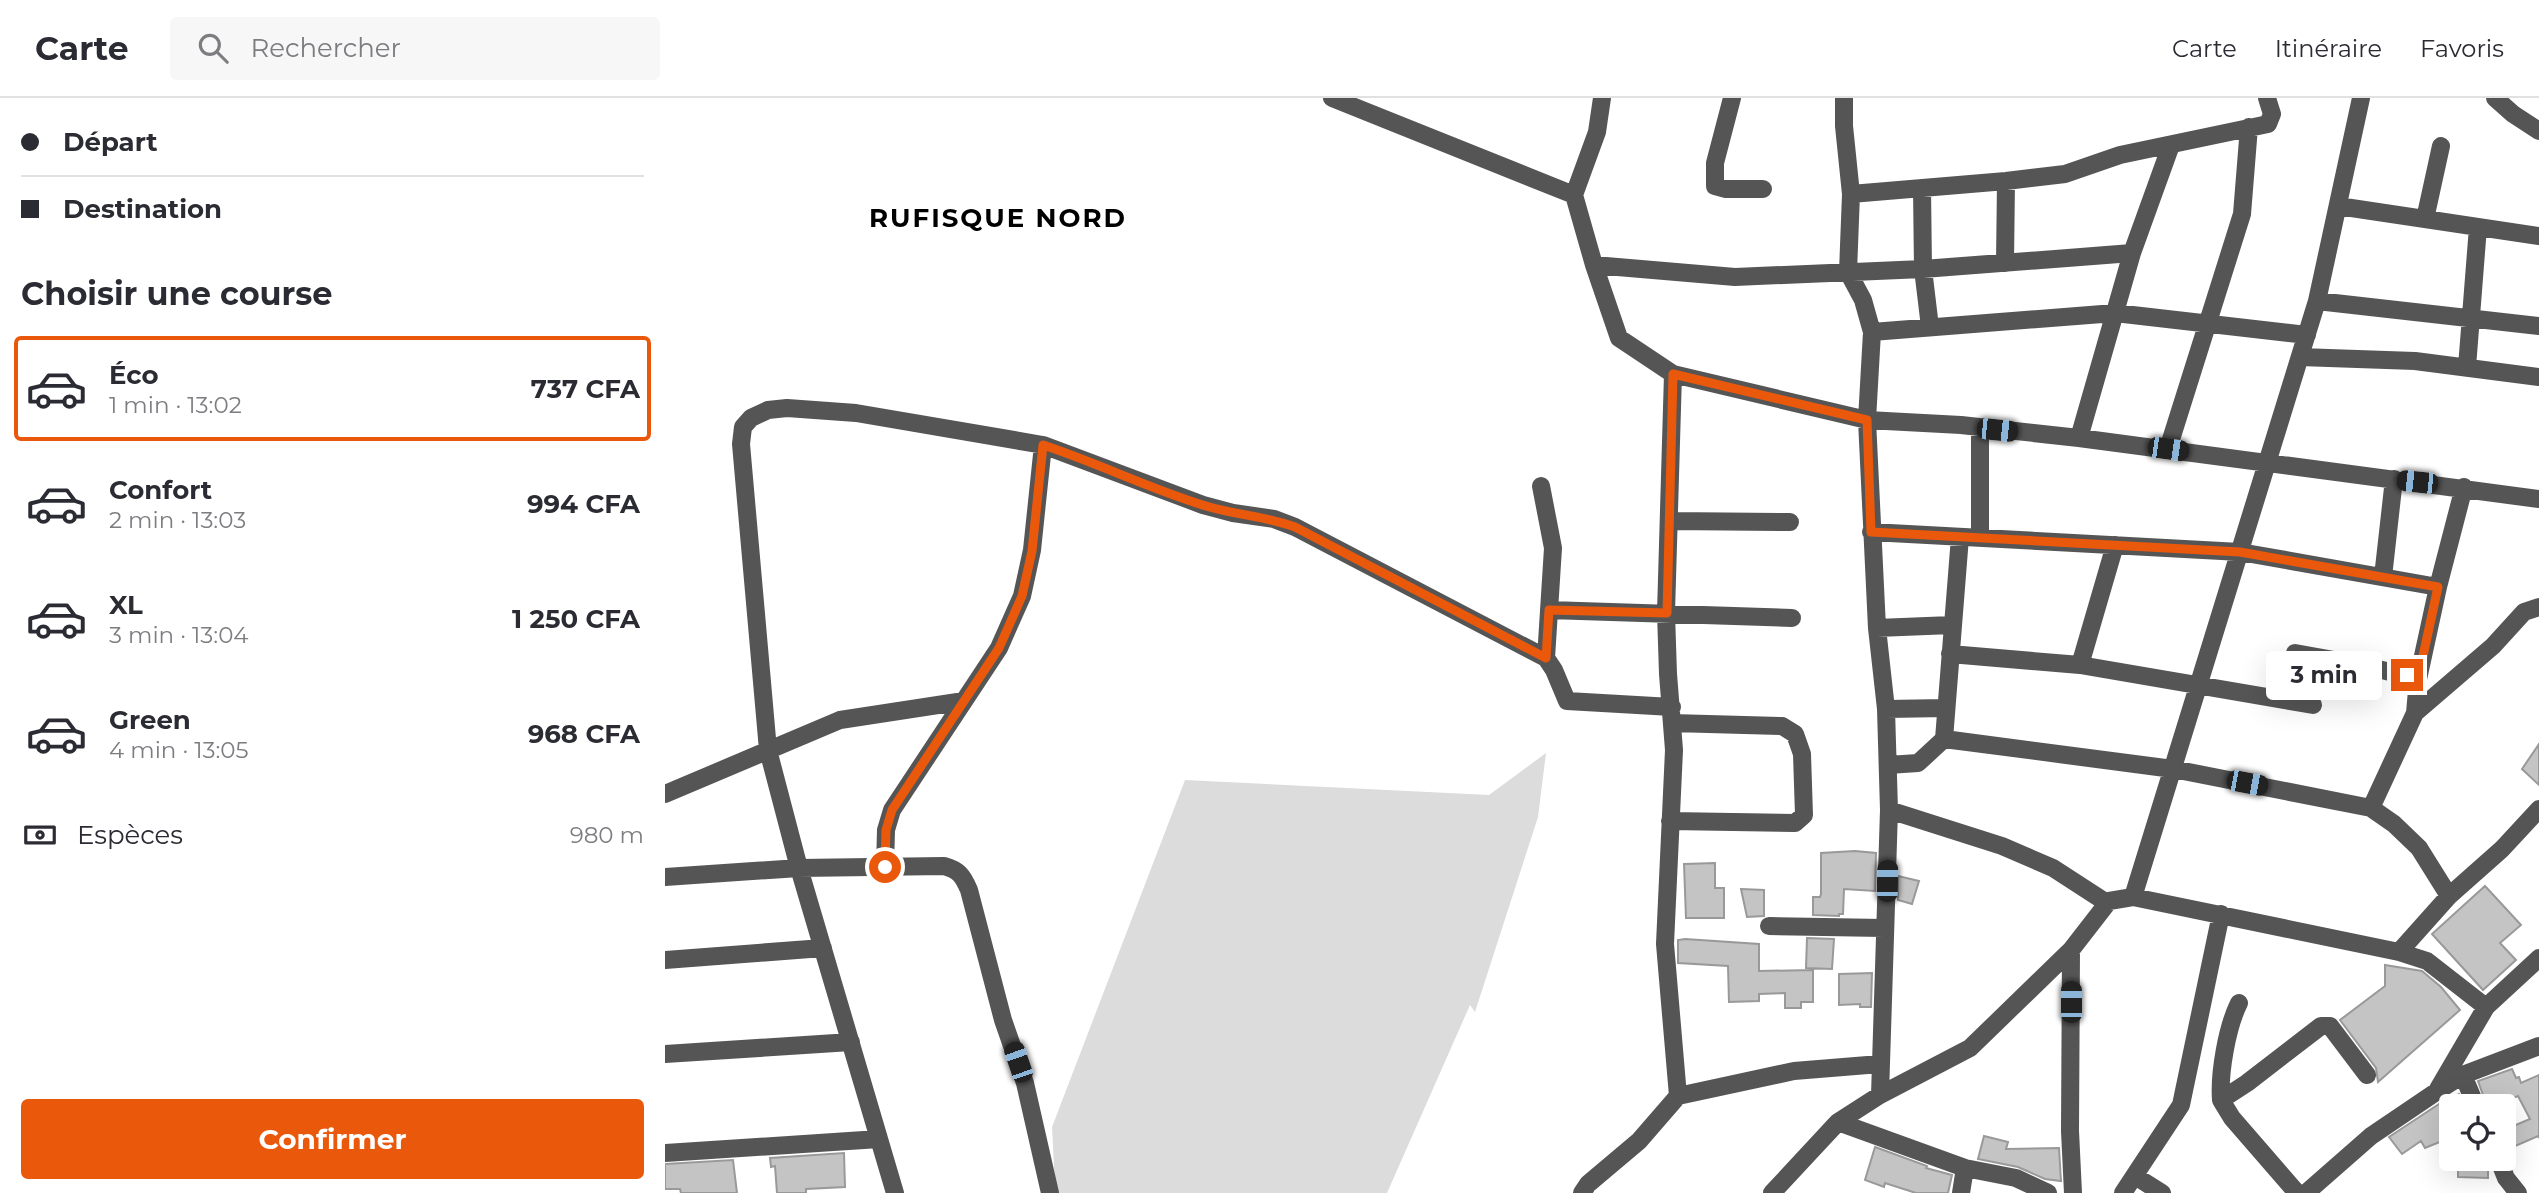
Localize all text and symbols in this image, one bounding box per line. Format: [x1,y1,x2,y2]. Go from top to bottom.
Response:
search box [170,17,660,80]
text: Carte [35,28,128,68]
icon: search [194,29,232,67]
text: Rechercher [250,32,401,64]
text: Carte [2172,34,2237,63]
text: Itinéraire [2275,34,2382,63]
text: Favoris [2420,34,2504,63]
text: Départ [63,126,158,158]
text: Destination [63,193,222,225]
district label: RUFISQUE NORD [869,202,1127,234]
text: Choisir une course [21,274,333,313]
icon: car [25,357,88,420]
text: Éco [109,359,159,391]
text: 737 CFA [531,373,640,405]
text: 1 min · 13:02 [109,391,242,419]
car [1976,417,2019,443]
car [2146,436,2191,462]
car [2396,469,2439,495]
icon: car [25,472,88,535]
text: Confort [109,474,212,506]
text: 994 CFA [527,488,640,520]
text: 2 min · 13:03 [109,506,246,534]
icon: car [25,587,88,650]
text: XL [109,589,143,621]
text: 1 250 CFA [512,603,640,635]
text: 3 min · 13:04 [109,621,249,649]
callout: 3 min [2267,650,2383,700]
route end [2391,659,2423,691]
text: 3 min [2290,661,2358,689]
icon: car [25,702,88,765]
text: Green [109,704,191,736]
text: 968 CFA [528,718,640,750]
text: 4 min · 13:05 [109,736,249,764]
car [2225,769,2270,797]
icon: cash [21,816,59,854]
text: Espèces [77,819,183,851]
text: 980 m [570,821,644,849]
route start [869,851,901,883]
car [1877,860,1898,902]
car [2061,981,2082,1023]
car [1002,1039,1035,1085]
map controls [2439,1094,2516,1171]
button: locate [2439,1094,2516,1171]
button: Confirmer [21,1099,644,1179]

